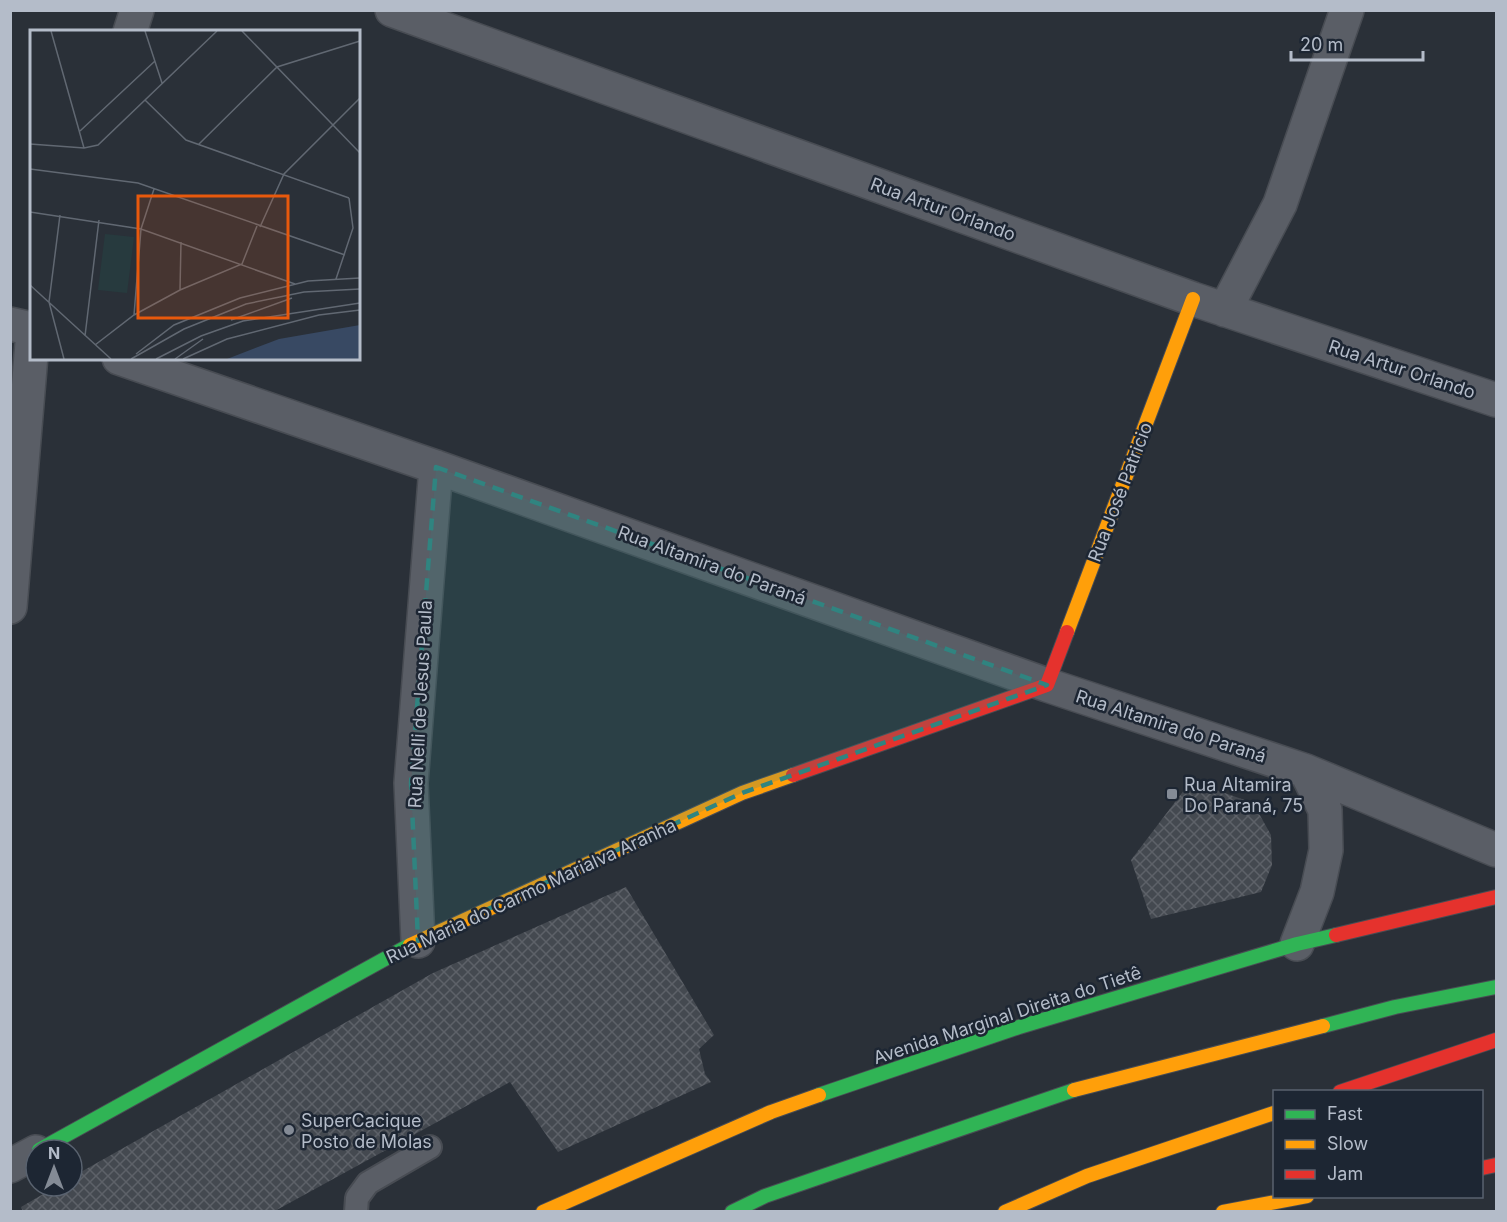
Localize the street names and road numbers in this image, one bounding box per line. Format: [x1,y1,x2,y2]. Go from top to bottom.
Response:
street label: Rua Artur Orlando [868,173,1018,245]
street label: Rua Artur Orlando [1326,335,1478,403]
street label: Rua José Patricio [1084,419,1156,565]
street label: Rua Altamira do Paraná [615,521,809,609]
street label: Rua Nelli de Jesus Paula [404,599,436,809]
street label: Rua Altamira do Paraná [1073,685,1269,767]
street label: Rua Maria do Carmo Marialva Aranha [383,814,679,968]
street label: Avenida Marginal Direita do Tietê [870,962,1144,1068]

